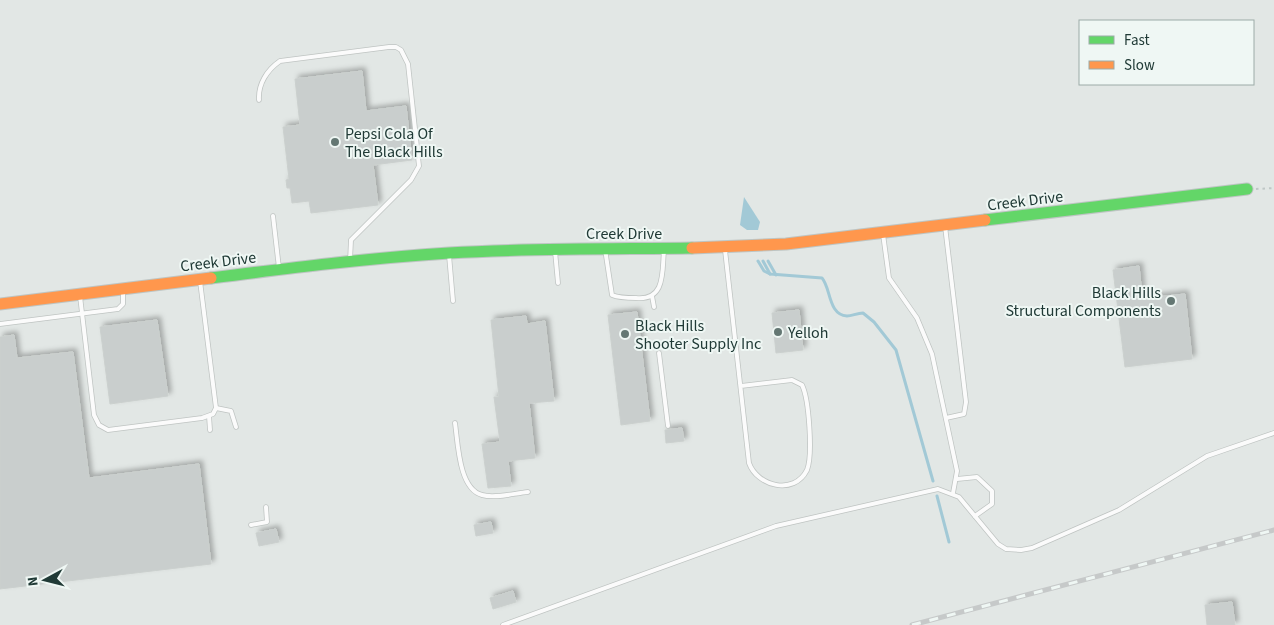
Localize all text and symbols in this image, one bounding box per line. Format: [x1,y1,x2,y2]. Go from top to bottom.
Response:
legend [1079,20,1254,85]
text: Fast [1124,30,1150,51]
text: Slow [1124,55,1155,76]
place label: Pepsi Cola Of The Black Hills [345,123,443,163]
marker: Pepsi Cola Of The Black Hills [329,136,341,148]
street label: Creek Drive [986,185,1064,217]
street label: Creek Drive [586,223,662,245]
street label: Creek Drive [179,246,257,278]
place label: Black Hills Structural Components [1005,282,1161,322]
marker: Black Hills Structural Components [1165,295,1177,307]
place label: Black Hills Shooter Supply Inc [635,315,761,355]
place label: Yelloh [787,322,828,344]
marker: Yelloh [772,326,784,338]
marker: Black Hills Shooter Supply Inc [619,328,631,340]
north arrow [20,555,70,605]
text: N [23,576,44,587]

